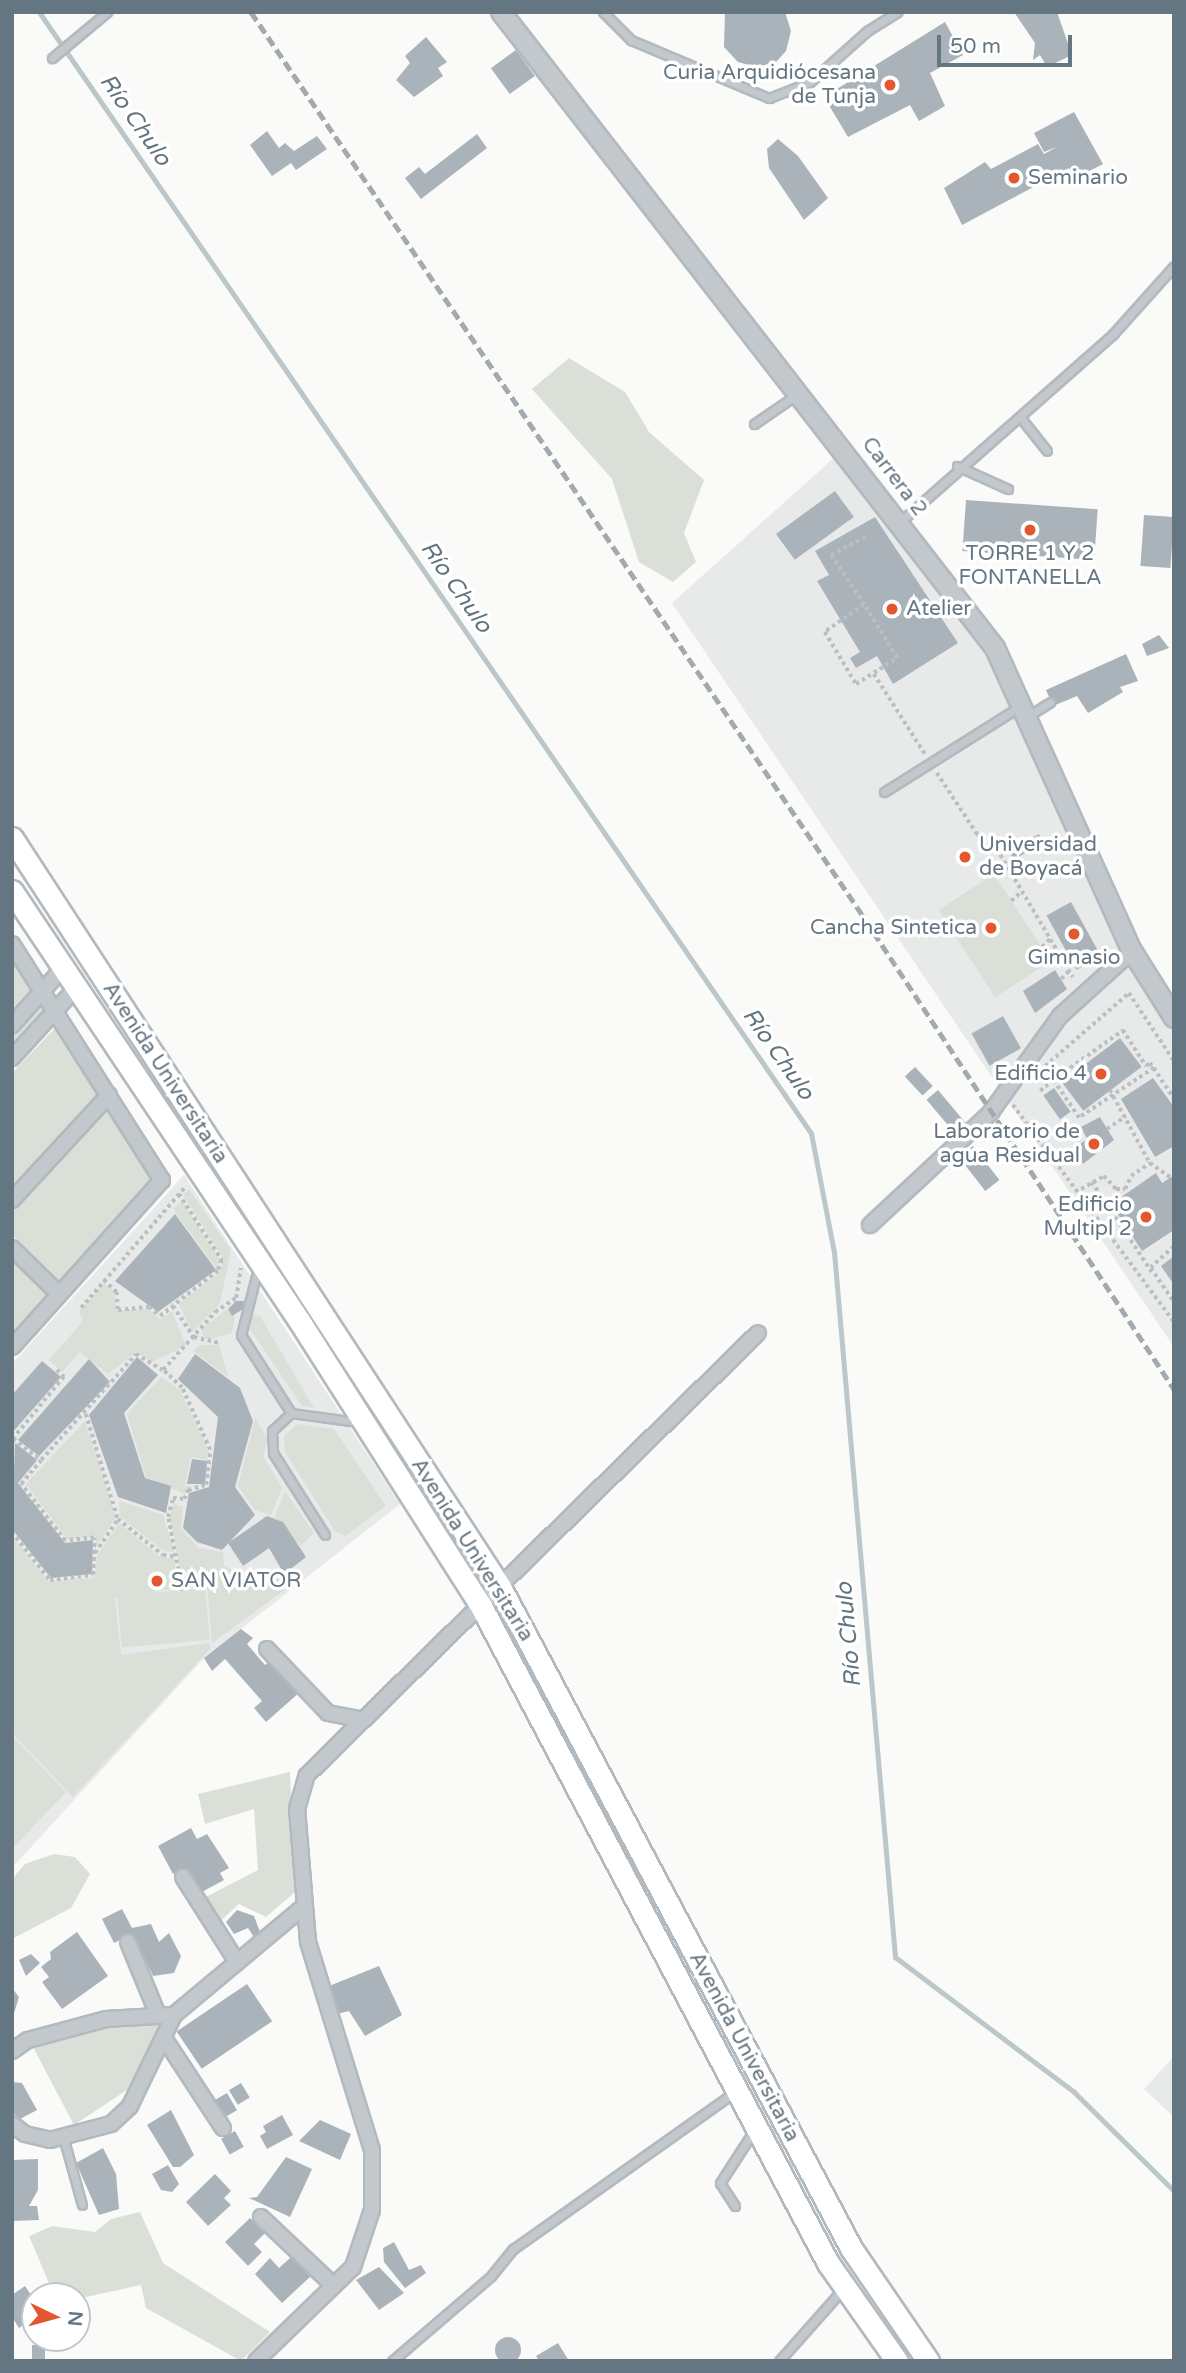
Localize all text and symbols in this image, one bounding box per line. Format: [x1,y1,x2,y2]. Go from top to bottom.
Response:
scale bar [941,21,1076,65]
text: 50 m [950,34,1001,59]
place label: Curia Arquidiócesana de Tunja [663,60,876,110]
water label: Río Chulo [93,69,177,171]
marker: Curia Arquidiócesana de Tunja [882,77,898,93]
place label: Seminario [1028,165,1128,191]
marker: Seminario [1006,170,1022,186]
street label: Carrera 2 [856,432,932,522]
marker: TORRE 1 Y 2 FONTANELLA [1022,522,1038,538]
water label: Río Chulo [414,536,498,638]
place label: TORRE 1 Y 2 FONTANELLA [958,541,1102,591]
place label: Atelier [906,596,971,622]
marker: Atelier [884,601,900,617]
place label: Universidad de Boyacá [979,832,1097,882]
marker: Universidad de Boyacá [957,849,973,865]
place label: Cancha Sintetica [810,915,977,941]
marker: Cancha Sintetica [983,920,999,936]
marker: Gimnasio [1066,926,1082,942]
place label: Gimnasio [1027,945,1121,971]
street label: Avenida Universitaria [97,978,233,1168]
water label: Río Chulo [736,1003,820,1105]
place label: Edificio 4 [994,1061,1087,1087]
marker: Edificio 4 [1093,1066,1109,1082]
place label: Laboratorio de agua Residual [933,1119,1080,1169]
marker: Laboratorio de agua Residual [1086,1136,1102,1152]
place label: Edificio Multipl 2 [1044,1192,1132,1242]
marker: Edificio Multipl 2 [1138,1209,1154,1225]
street label: Avenida Universitaria [405,1454,539,1646]
place label: SAN VIATOR [171,1568,301,1594]
marker: SAN VIATOR [149,1573,165,1589]
water label: Río Chulo [831,1581,867,1689]
street label: Avenida Universitaria [683,1948,805,2146]
north arrow [21,2282,91,2352]
text: N [63,2310,87,2327]

